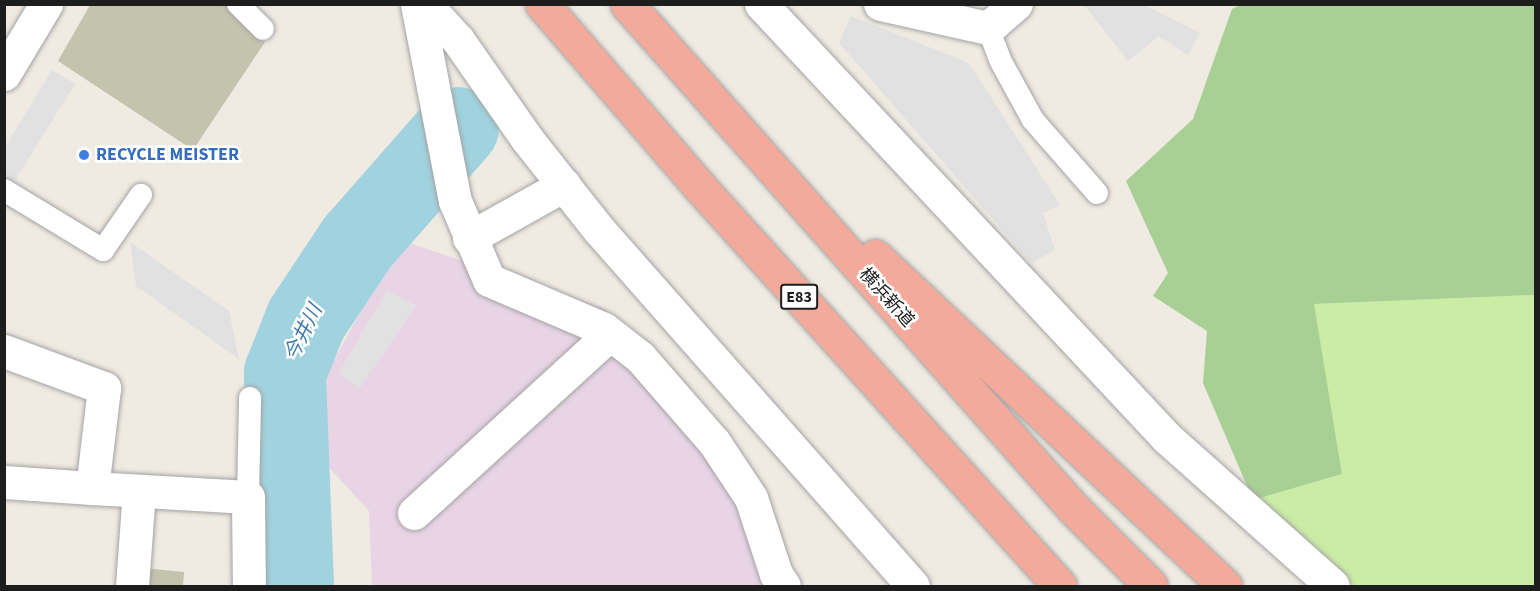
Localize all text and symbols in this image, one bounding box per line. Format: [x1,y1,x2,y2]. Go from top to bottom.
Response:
place label: RECYCLE MEISTER [96,144,239,166]
marker: RECYCLE MEISTER [77,148,91,162]
street label: 横浜新道 [854,264,918,332]
road number: E83 [780,284,818,310]
water label: 今井川 [280,301,328,365]

